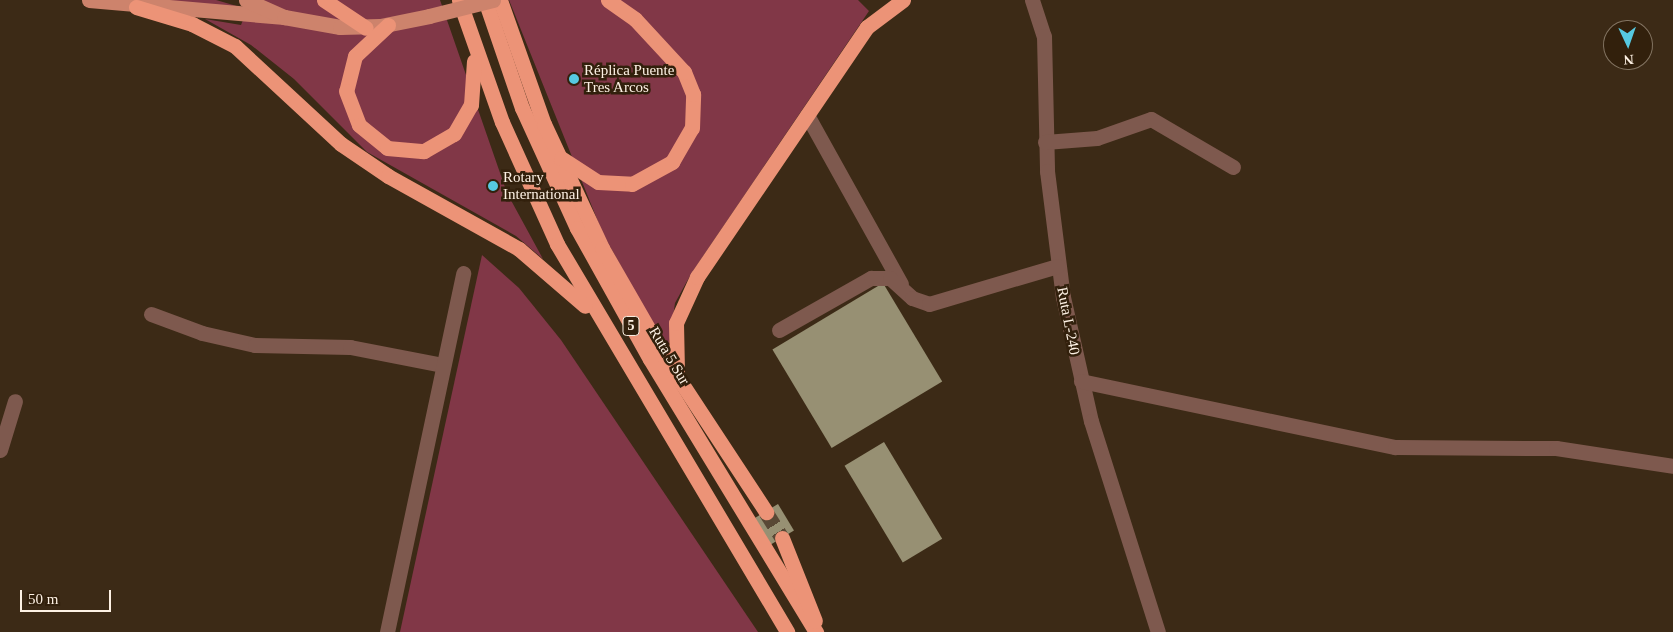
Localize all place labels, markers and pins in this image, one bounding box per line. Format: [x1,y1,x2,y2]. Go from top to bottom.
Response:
place label: Réplica Puente Tres Arcos [584,61,674,96]
marker: Réplica Puente Tres Arcos [568,73,580,85]
place label: Rotary International [503,168,580,203]
marker: Rotary International [487,180,499,192]

